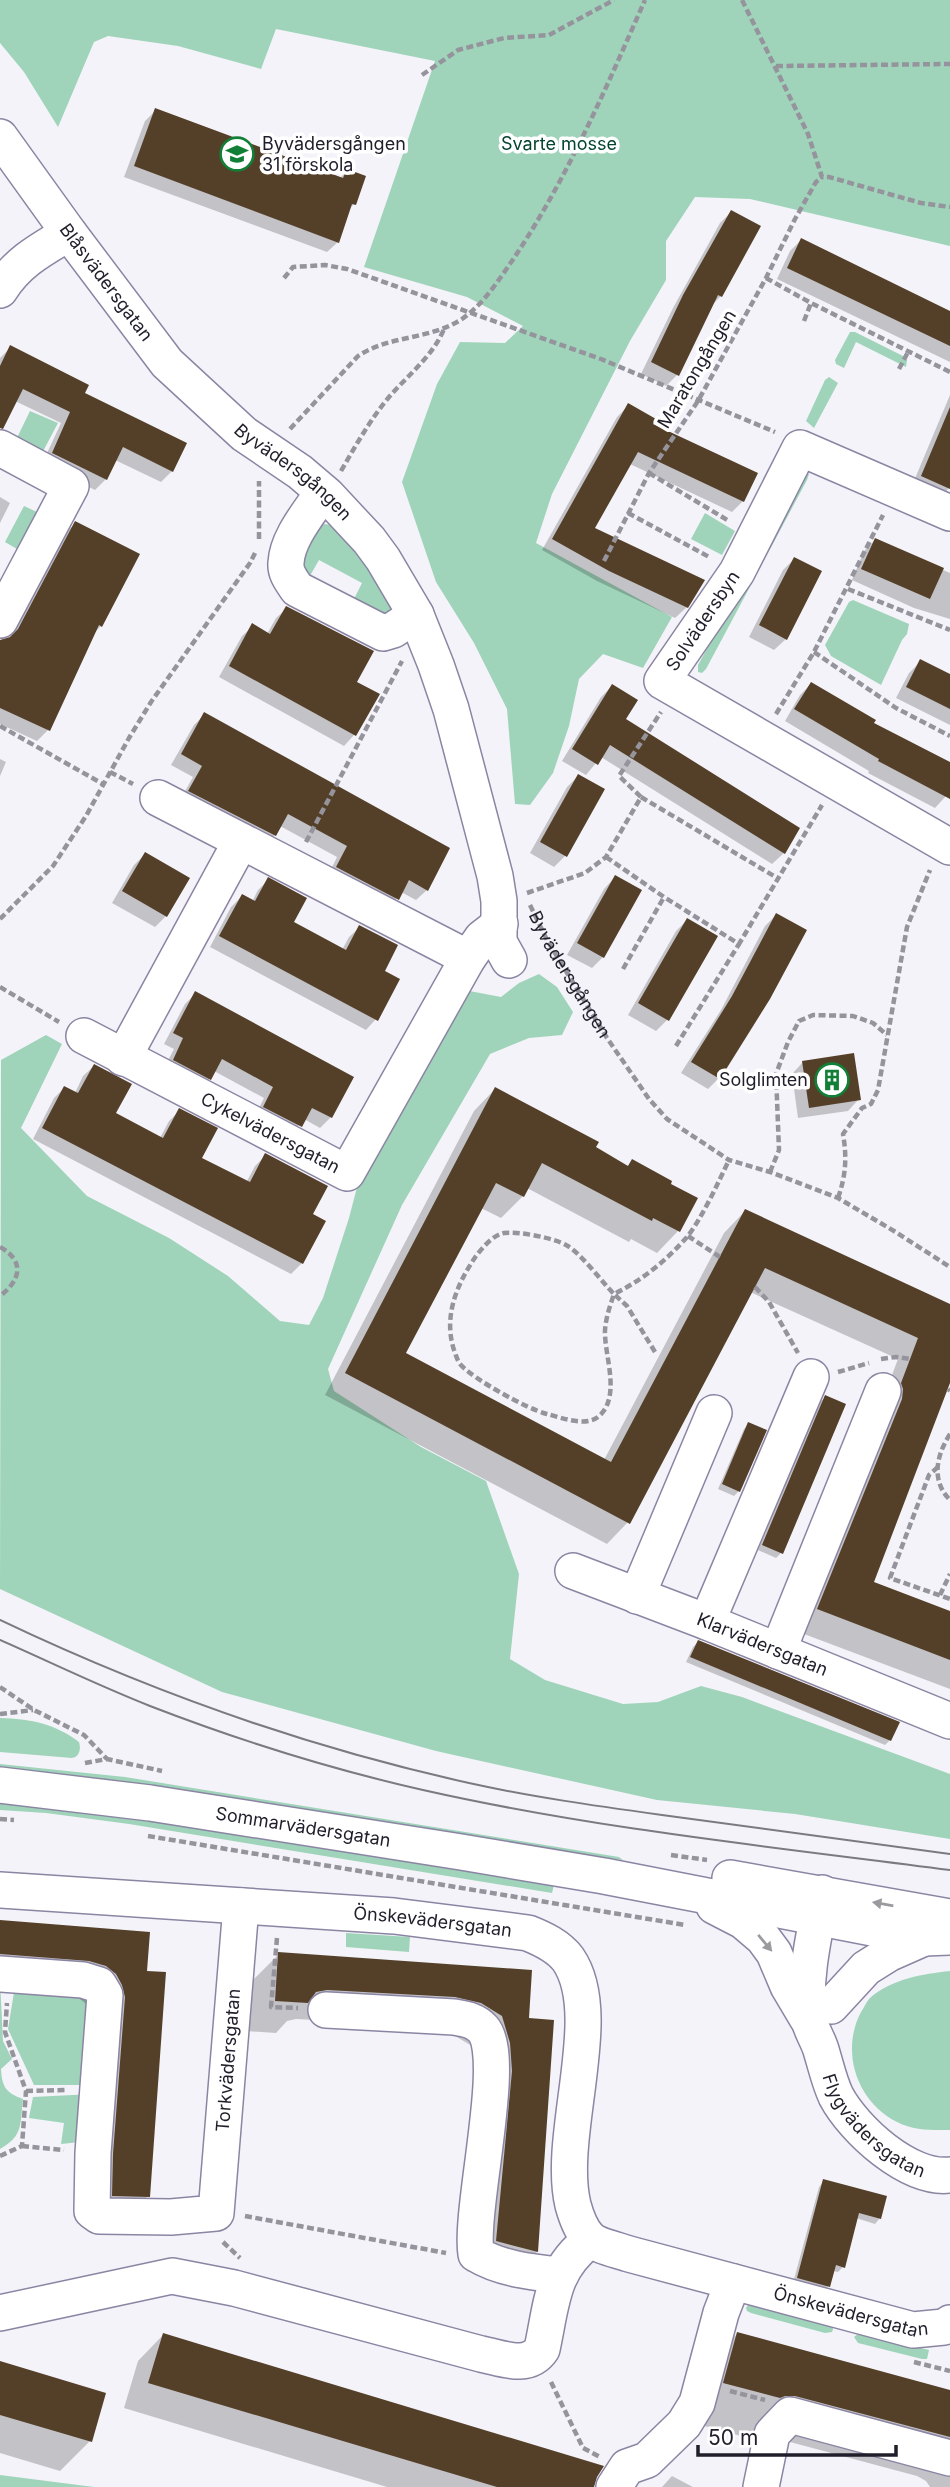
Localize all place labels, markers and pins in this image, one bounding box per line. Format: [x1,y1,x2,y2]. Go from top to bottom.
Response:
place label: Byvädersgången 31 förskola [262,133,406,175]
school or university icon: Byvädersgången 31 förskola [218,135,256,173]
building icon: Solglimten [813,1061,851,1099]
place label: Solglimten [719,1069,808,1090]

